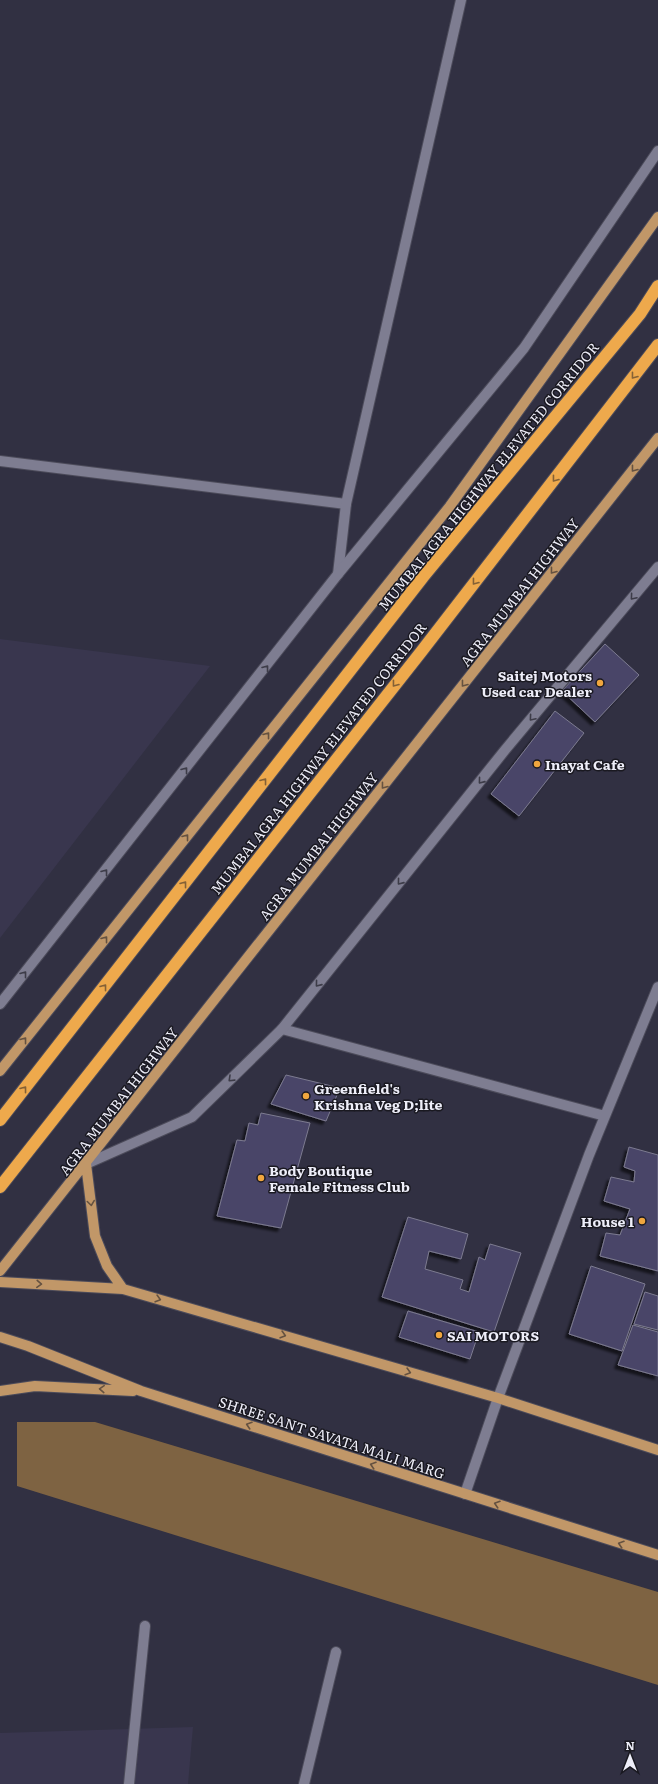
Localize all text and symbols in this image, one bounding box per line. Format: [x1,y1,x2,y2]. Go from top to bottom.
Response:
street label: MUMBAI AGRA HIGHWAY ELEVATED CORRIDOR [373,337,603,615]
one-way arrow [632,372,639,379]
one-way arrow [632,464,639,471]
one-way arrow [552,475,559,482]
street label: AGRA MUMBAI HIGHWAY [455,514,583,670]
one-way arrow [551,566,558,573]
one-way arrow [473,577,480,584]
one-way arrow [631,592,638,600]
street label: MUMBAI AGRA HIGHWAY ELEVATED CORRIDOR [205,618,431,898]
one-way arrow [261,665,268,672]
place label: Saitej Motors Used car Dealer [481,665,592,701]
marker: Saitej Motors Used car Dealer [595,678,605,688]
one-way arrow [462,679,469,686]
one-way arrow [393,680,400,687]
one-way arrow [530,714,537,721]
one-way arrow [262,733,269,740]
place label: Inayat Cafe [545,754,625,774]
marker: Inayat Cafe [532,759,542,769]
one-way arrow [181,767,188,774]
street label: AGRA MUMBAI HIGHWAY [254,768,382,924]
one-way arrow [479,776,486,783]
one-way arrow [259,779,266,786]
one-way arrow [381,781,388,788]
one-way arrow [181,834,188,841]
one-way arrow [100,869,107,876]
one-way arrow [397,878,404,885]
one-way arrow [179,882,186,889]
one-way arrow [101,936,108,943]
one-way arrow [20,971,27,978]
one-way arrow [316,979,323,986]
one-way arrow [100,984,107,991]
street label: AGRA MUMBAI HIGHWAY [54,1023,182,1179]
one-way arrow [20,1038,27,1045]
one-way arrow [228,1074,236,1082]
place label: Greenfield's Krishna Veg D;lite [314,1078,443,1114]
one-way arrow [19,1086,26,1093]
marker: Greenfield's Krishna Veg D;lite [301,1091,311,1101]
place label: Body Boutique Female Fitness Club [269,1160,410,1196]
marker: Body Boutique Female Fitness Club [256,1173,266,1183]
one-way arrow [86,1200,95,1206]
place label: House 1 [581,1211,634,1231]
marker: House 1 [637,1216,647,1226]
one-way arrow [36,1280,42,1289]
one-way arrow [154,1294,161,1303]
place label: SAI MOTORS [447,1325,539,1345]
one-way arrow [279,1330,286,1339]
marker: SAI MOTORS [434,1330,444,1340]
one-way arrow [404,1367,411,1376]
one-way arrow [99,1385,105,1393]
street label: SHREE SANT SAVATA MALI MARG [216,1391,448,1483]
one-way arrow [246,1421,253,1430]
one-way arrow [370,1461,377,1470]
one-way arrow [494,1500,501,1509]
one-way arrow [618,1540,625,1548]
north arrow [610,1736,650,1776]
text: N [625,1737,635,1753]

